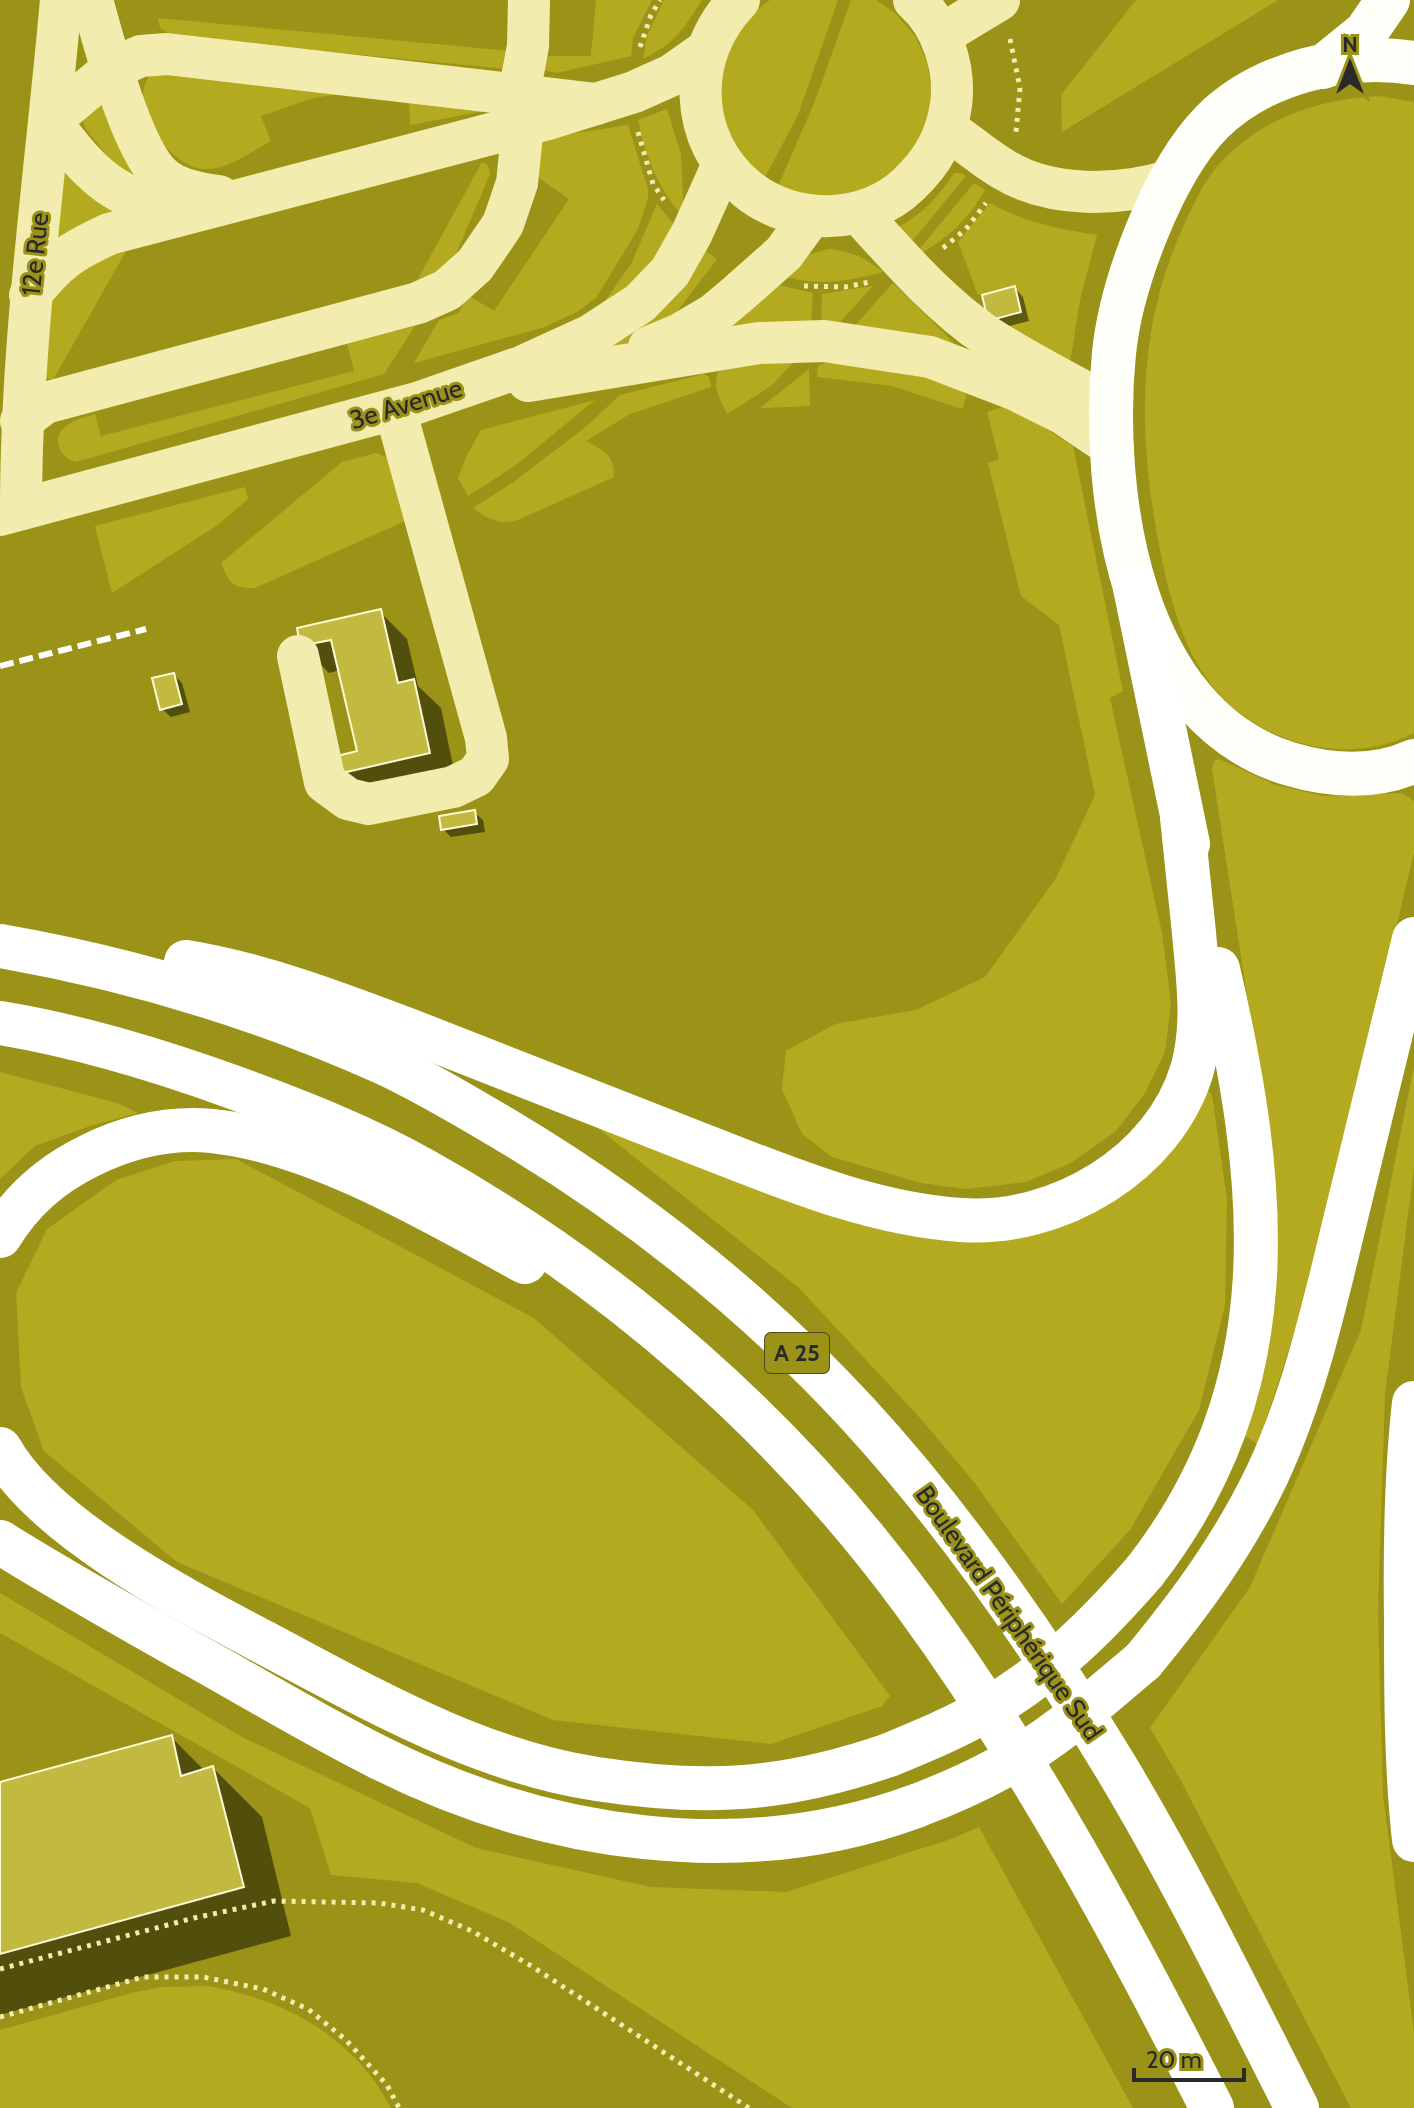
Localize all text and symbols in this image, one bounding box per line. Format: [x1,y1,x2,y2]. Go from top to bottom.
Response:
north arrow [1310,24,1390,104]
text: N [1342,31,1358,58]
street label: 12e Rue [15,211,55,297]
street label: 3e Avenue [346,372,466,436]
road number: A 25 [765,1333,829,1373]
street label: Boulevard Périphérique Sud [909,1480,1109,1746]
scale bar [1134,2032,1244,2082]
text: 20 m [1146,2045,1202,2074]

